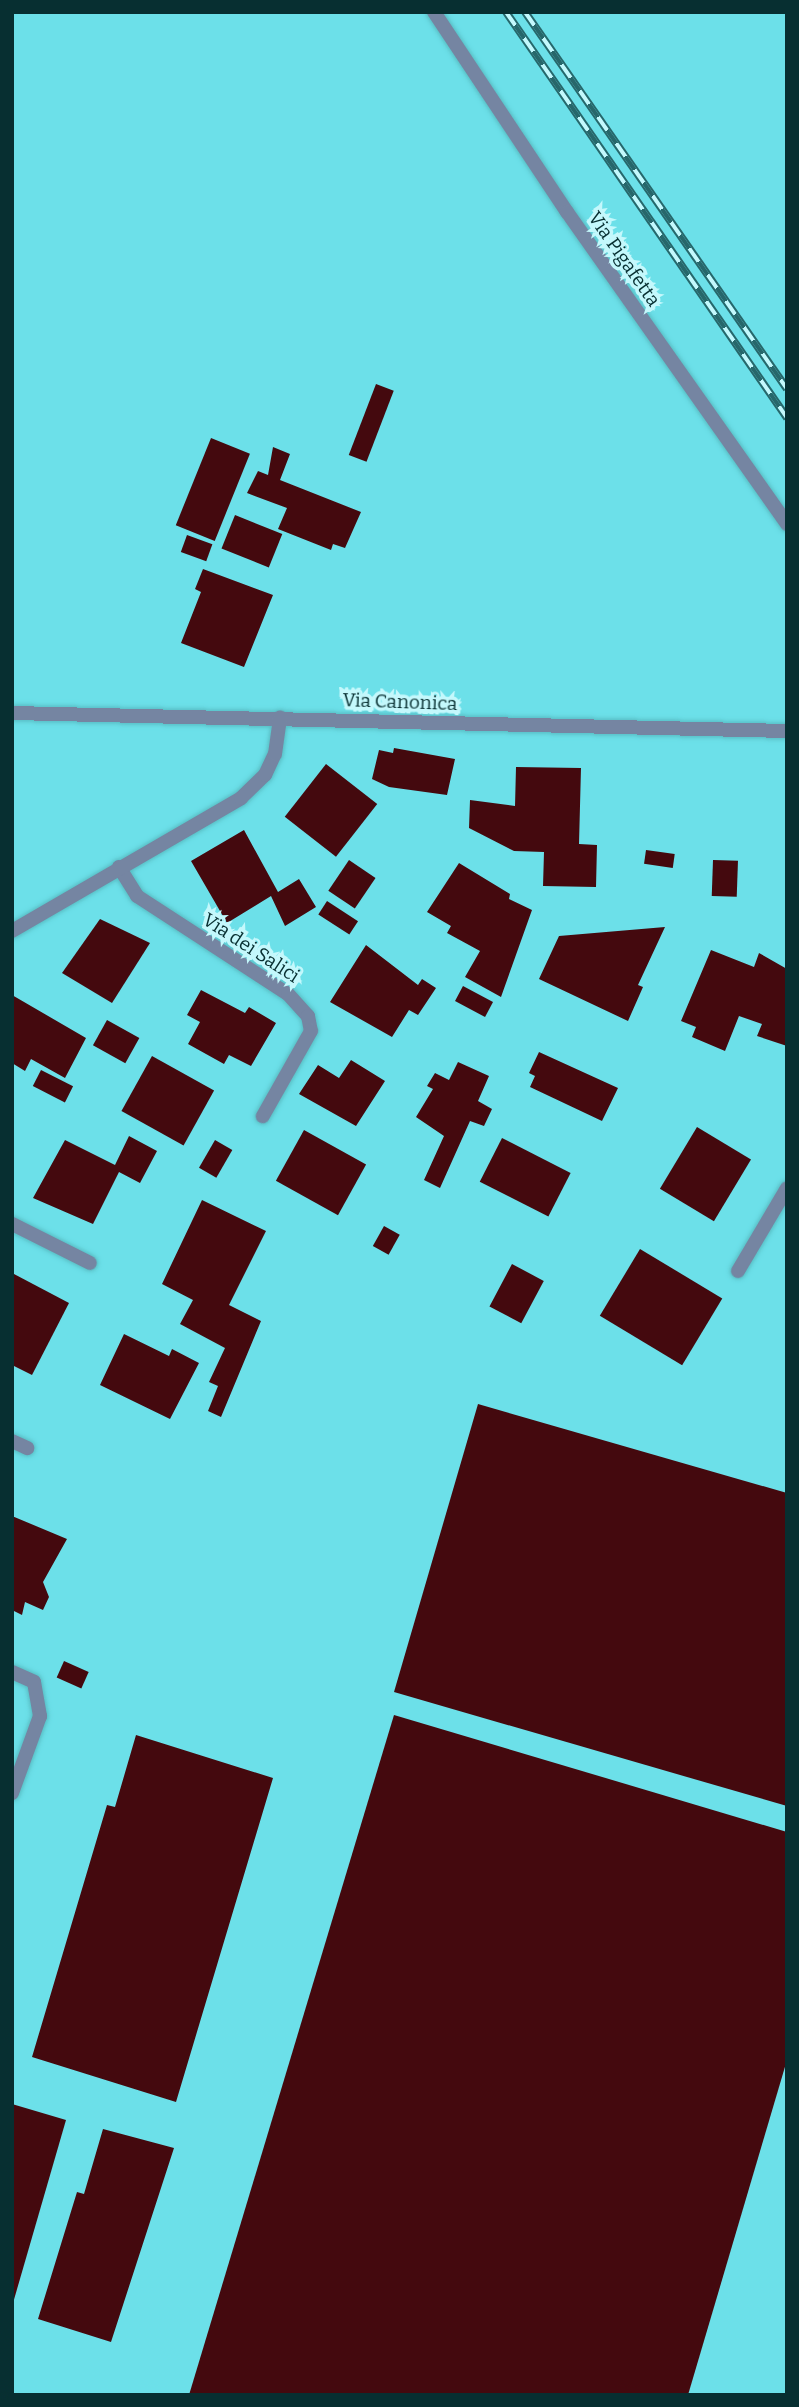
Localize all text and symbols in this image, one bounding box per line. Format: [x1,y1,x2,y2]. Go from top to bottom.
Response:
street label: Via Pigafetta [583,207,665,311]
street label: Via Canonica [342,689,458,715]
street label: Via dei Salici [198,908,304,988]

